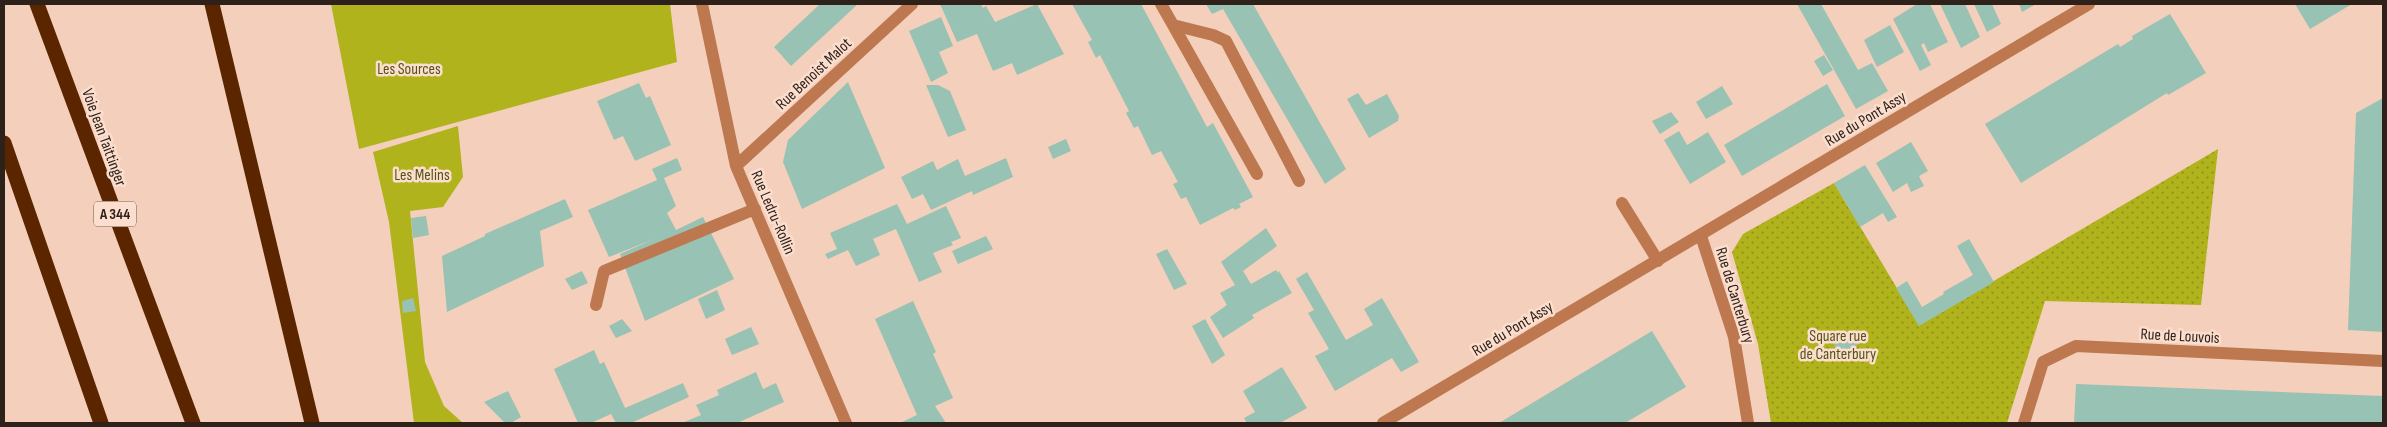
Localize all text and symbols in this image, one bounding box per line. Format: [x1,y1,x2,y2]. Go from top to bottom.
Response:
street label: Rue Benoist Malot [772,34,856,114]
park label: Les Sources [377,60,441,79]
street label: Voie Jean Taittinger [77,86,130,189]
street label: Rue du Pont Assy [1822,88,1910,151]
park label: Les Melins [394,166,450,185]
street label: Rue Ledru-Rollin [746,168,799,257]
road number: A 344 [94,202,136,226]
street label: Rue de Canterbury [1711,245,1758,346]
street label: Rue du Pont Assy [1469,298,1557,361]
street label: Rue de Louvois [2140,325,2220,348]
park label: Square rue de Canterbury [1800,327,1876,364]

